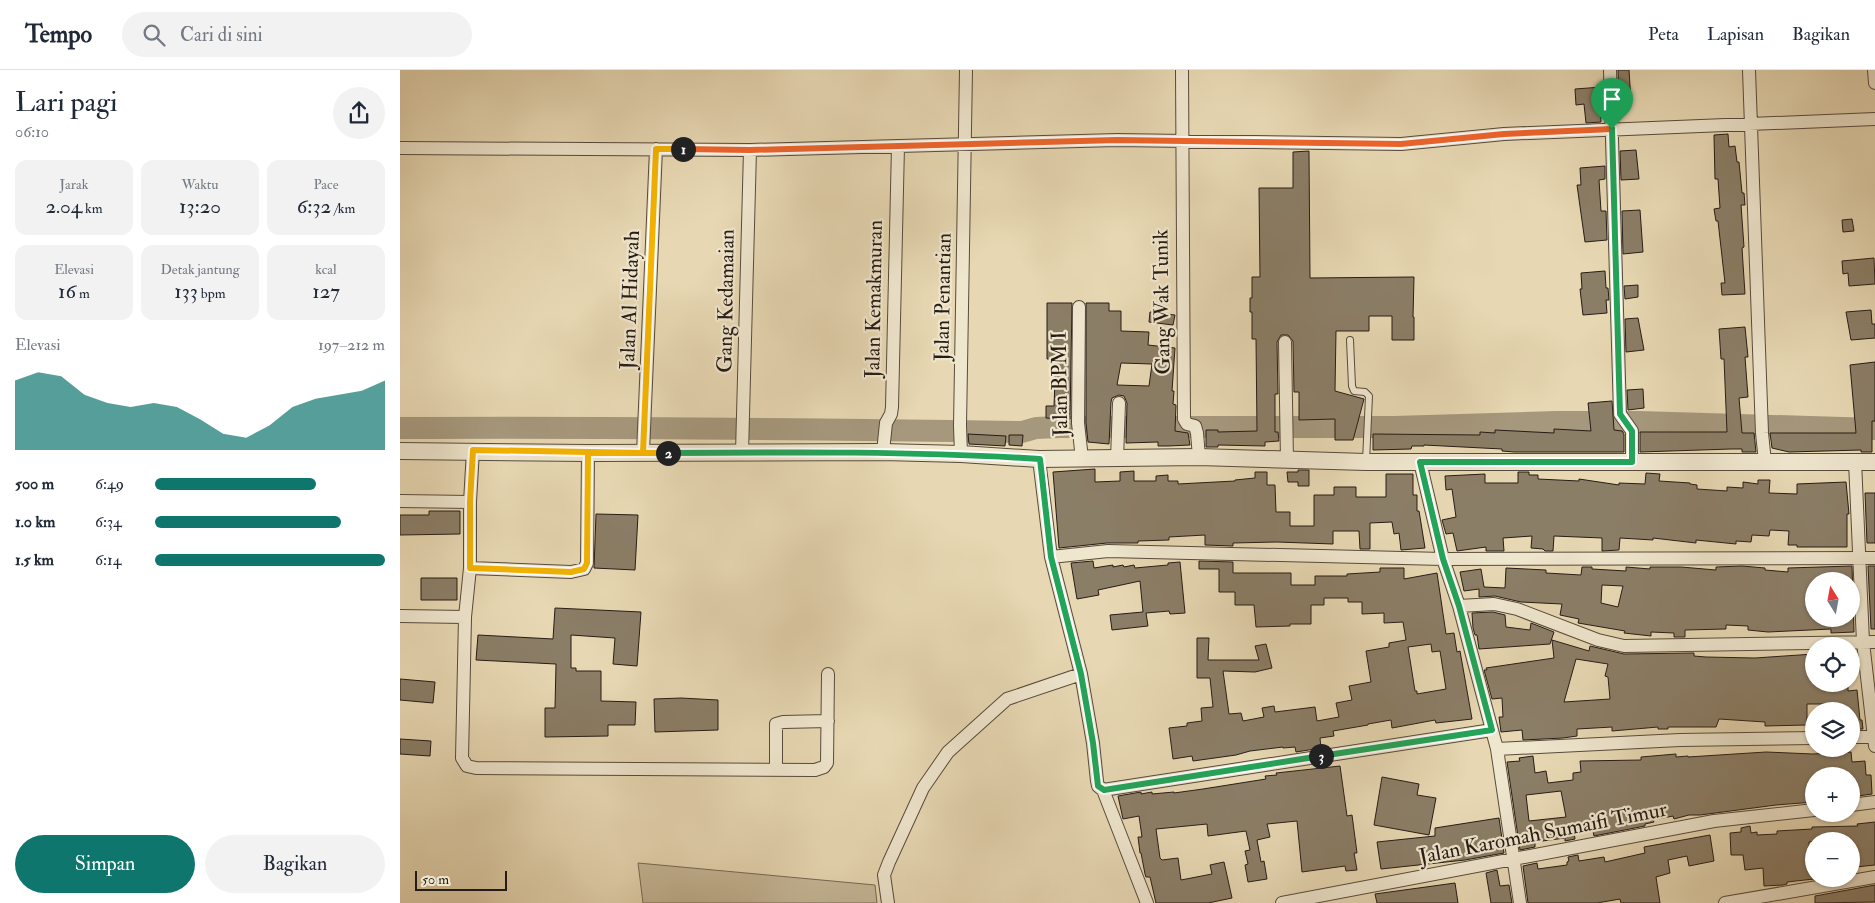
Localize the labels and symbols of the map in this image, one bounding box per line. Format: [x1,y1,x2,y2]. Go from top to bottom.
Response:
pin [1591,78,1633,129]
pin: 1 [670,136,696,162]
street label: Jalan Kemakmuran [859,219,889,379]
street label: Gang Kedamaian [711,229,741,373]
street label: Gang Wak Tunik [1147,229,1177,375]
street label: Jalan Al Hidayah [614,230,646,371]
street label: Jalan Penantian [928,232,958,362]
street label: Jalan BPM I [1046,331,1074,438]
pin: 2 [656,440,680,466]
north arrow [1805,572,1860,628]
pin: 3 [1308,744,1334,768]
street label: Jalan Karomah Sumaifi Timur [1416,796,1669,870]
scale bar [415,868,508,891]

